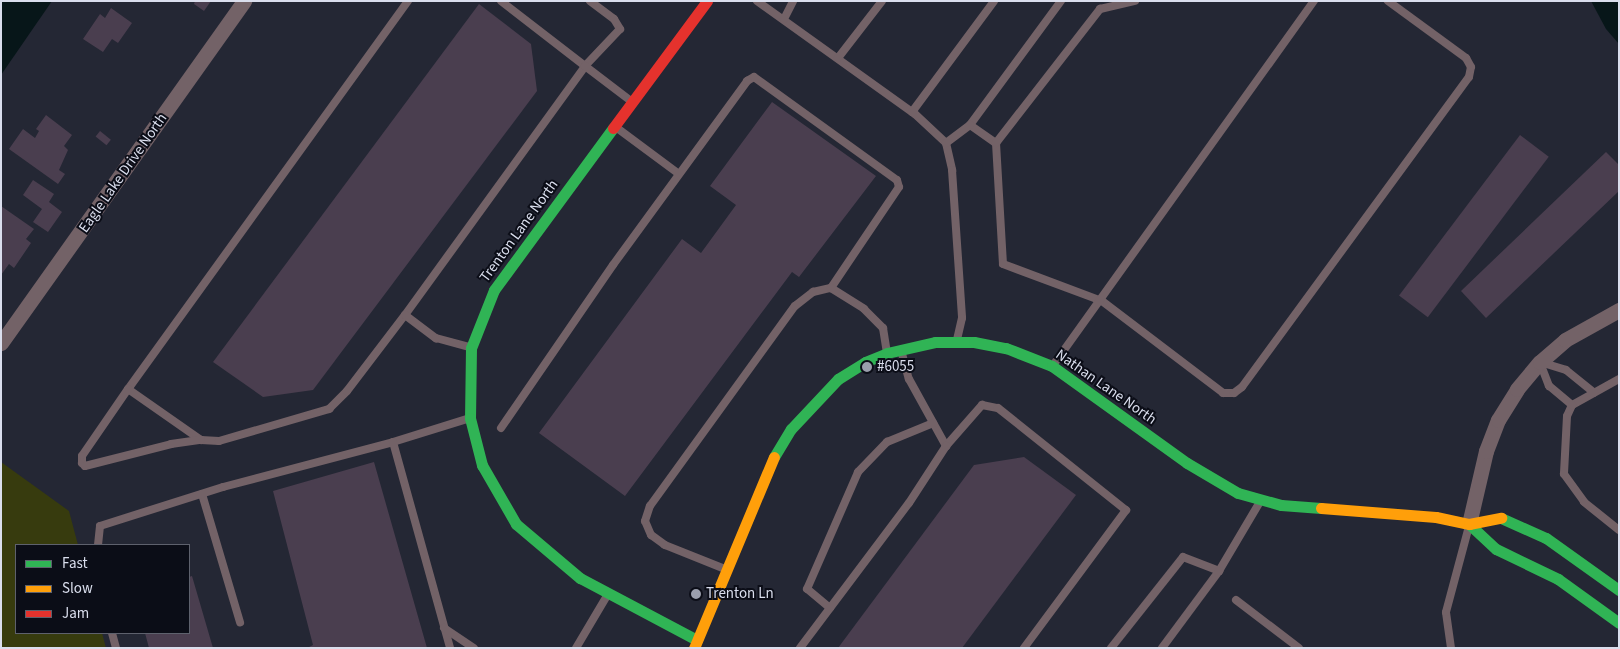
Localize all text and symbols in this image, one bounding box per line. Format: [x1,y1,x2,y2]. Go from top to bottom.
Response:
street label: Eagle Lake Drive North [75,110,171,236]
street label: Trenton Lane North [476,176,562,286]
street label: Nathan Lane North [1052,346,1160,428]
place label: #6055 [877,358,914,376]
marker: #6055 [861,361,873,373]
legend [15,544,190,634]
text: Fast [62,553,88,574]
text: Slow [62,578,93,599]
place label: Trenton Ln [706,585,774,603]
marker: Trenton Ln [690,588,702,600]
text: Jam [62,603,89,624]

